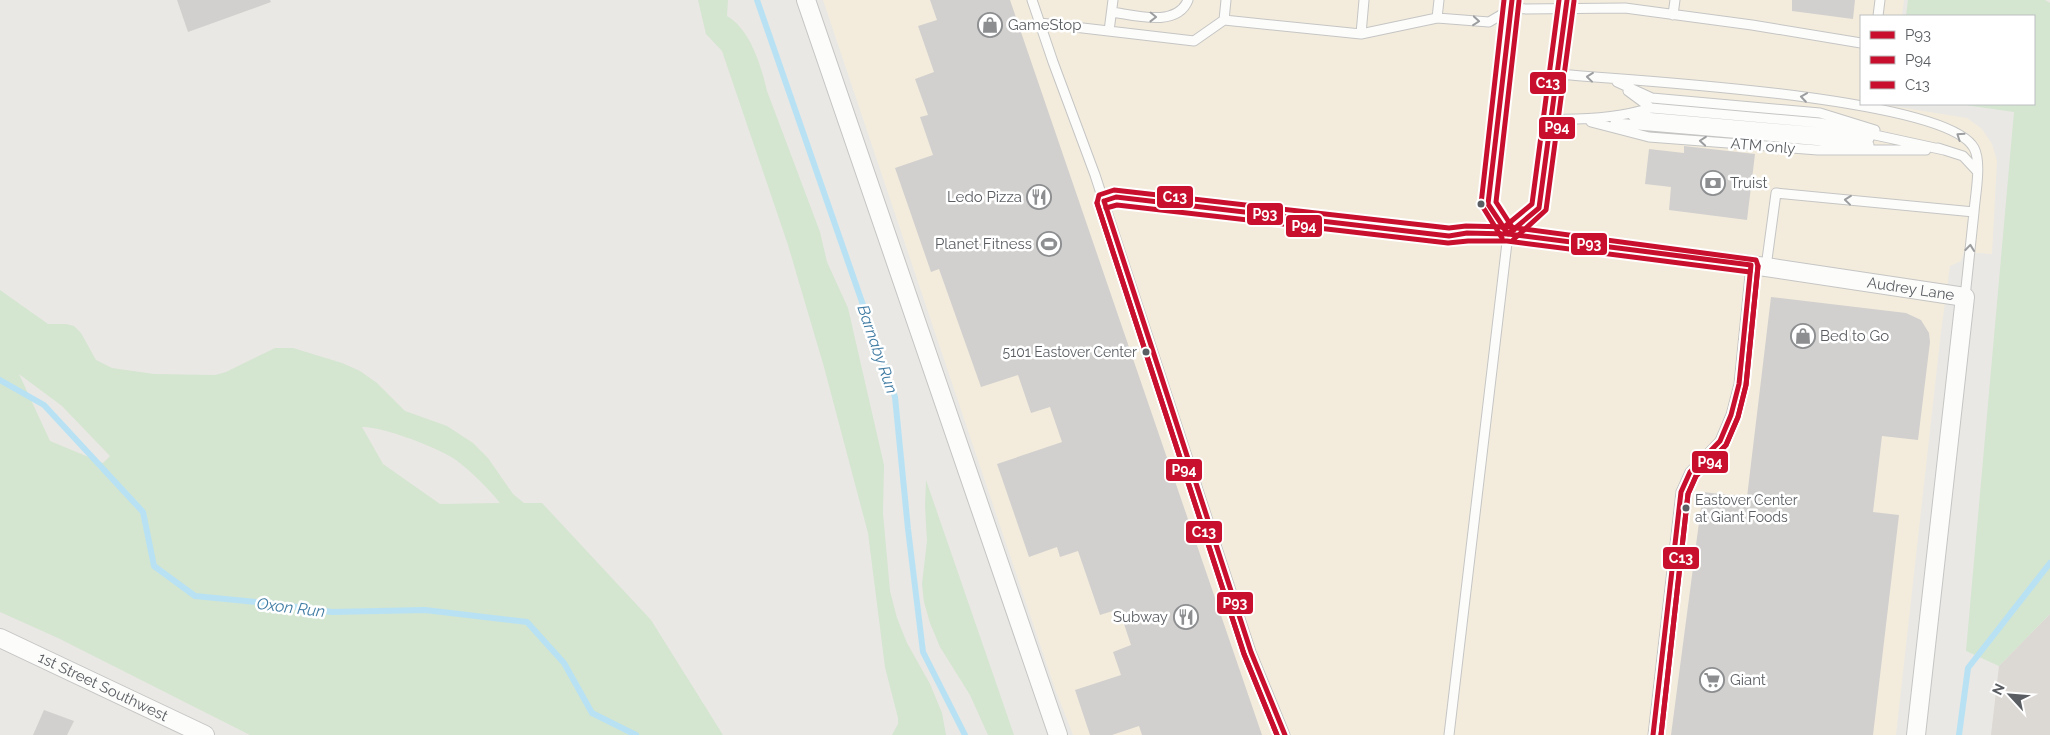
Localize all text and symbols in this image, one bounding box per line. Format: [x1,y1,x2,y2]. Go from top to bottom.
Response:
shop icon: GameStop [977,12,1003,38]
one-way arrow [1150,12,1157,22]
legend [1860,15,2035,105]
place label: GameStop [1008,16,1082,34]
one-way arrow [1472,16,1480,27]
text: P93 [1905,26,1931,44]
text: P94 [1905,51,1931,69]
line badge: C13 [1529,71,1567,95]
one-way arrow [1585,72,1593,83]
text: C13 [1536,75,1560,91]
text: C13 [1905,76,1930,94]
one-way arrow [1799,92,1807,103]
line badge: P94 [1538,116,1576,140]
text: P94 [1545,119,1569,135]
one-way arrow [1956,133,1966,142]
street label: ATM only [1730,134,1796,158]
one-way arrow [1699,136,1707,147]
bank icon: Truist [1700,170,1726,196]
place label: Truist [1730,174,1768,192]
restaurant icon: Ledo Pizza [1026,184,1052,210]
line badge: C13 [1156,185,1194,209]
place label: Ledo Pizza [947,188,1022,206]
text: C13 [1163,189,1187,205]
one-way arrow [1843,195,1851,206]
unlabelled marker [1476,199,1486,209]
line badge: P93 [1246,202,1284,226]
text: P93 [1253,206,1278,222]
line badge: P94 [1285,214,1323,238]
text: P94 [1292,218,1316,234]
sports icon: Planet Fitness [1036,231,1062,257]
line badge: P93 [1570,232,1608,256]
place label: Planet Fitness [935,235,1032,253]
text: P93 [1577,236,1602,252]
one-way arrow [1964,244,1975,252]
street label: Audrey Lane [1866,273,1956,304]
water label: Barnaby Run [853,302,902,396]
shop icon: Bed to Go [1790,323,1816,349]
place label: Bed to Go [1820,327,1889,345]
place label: 5101 Eastover Center [1003,344,1137,360]
marker: 5101 Eastover Center [1141,347,1151,357]
line badge: P94 [1691,450,1729,474]
text: P94 [1698,454,1722,470]
line badge: P94 [1165,458,1203,482]
text: P94 [1172,462,1196,478]
place label: Eastover Center at Giant Foods [1695,492,1798,525]
marker: Eastover Center at Giant Foods [1681,503,1691,513]
line badge: C13 [1185,520,1223,544]
text: C13 [1192,524,1216,540]
line badge: C13 [1662,546,1700,570]
text: C13 [1669,550,1693,566]
line badge: P93 [1216,591,1254,615]
water label: Oxon Run [256,594,326,621]
text: P93 [1223,595,1248,611]
restaurant icon: Subway [1173,604,1199,630]
place label: Subway [1113,608,1168,626]
street label: 1st Street Southwest [35,648,171,725]
supermarket icon: Giant [1699,667,1725,693]
north arrow [1985,670,2035,720]
place label: Giant [1730,671,1766,689]
text: N [1989,681,2008,698]

